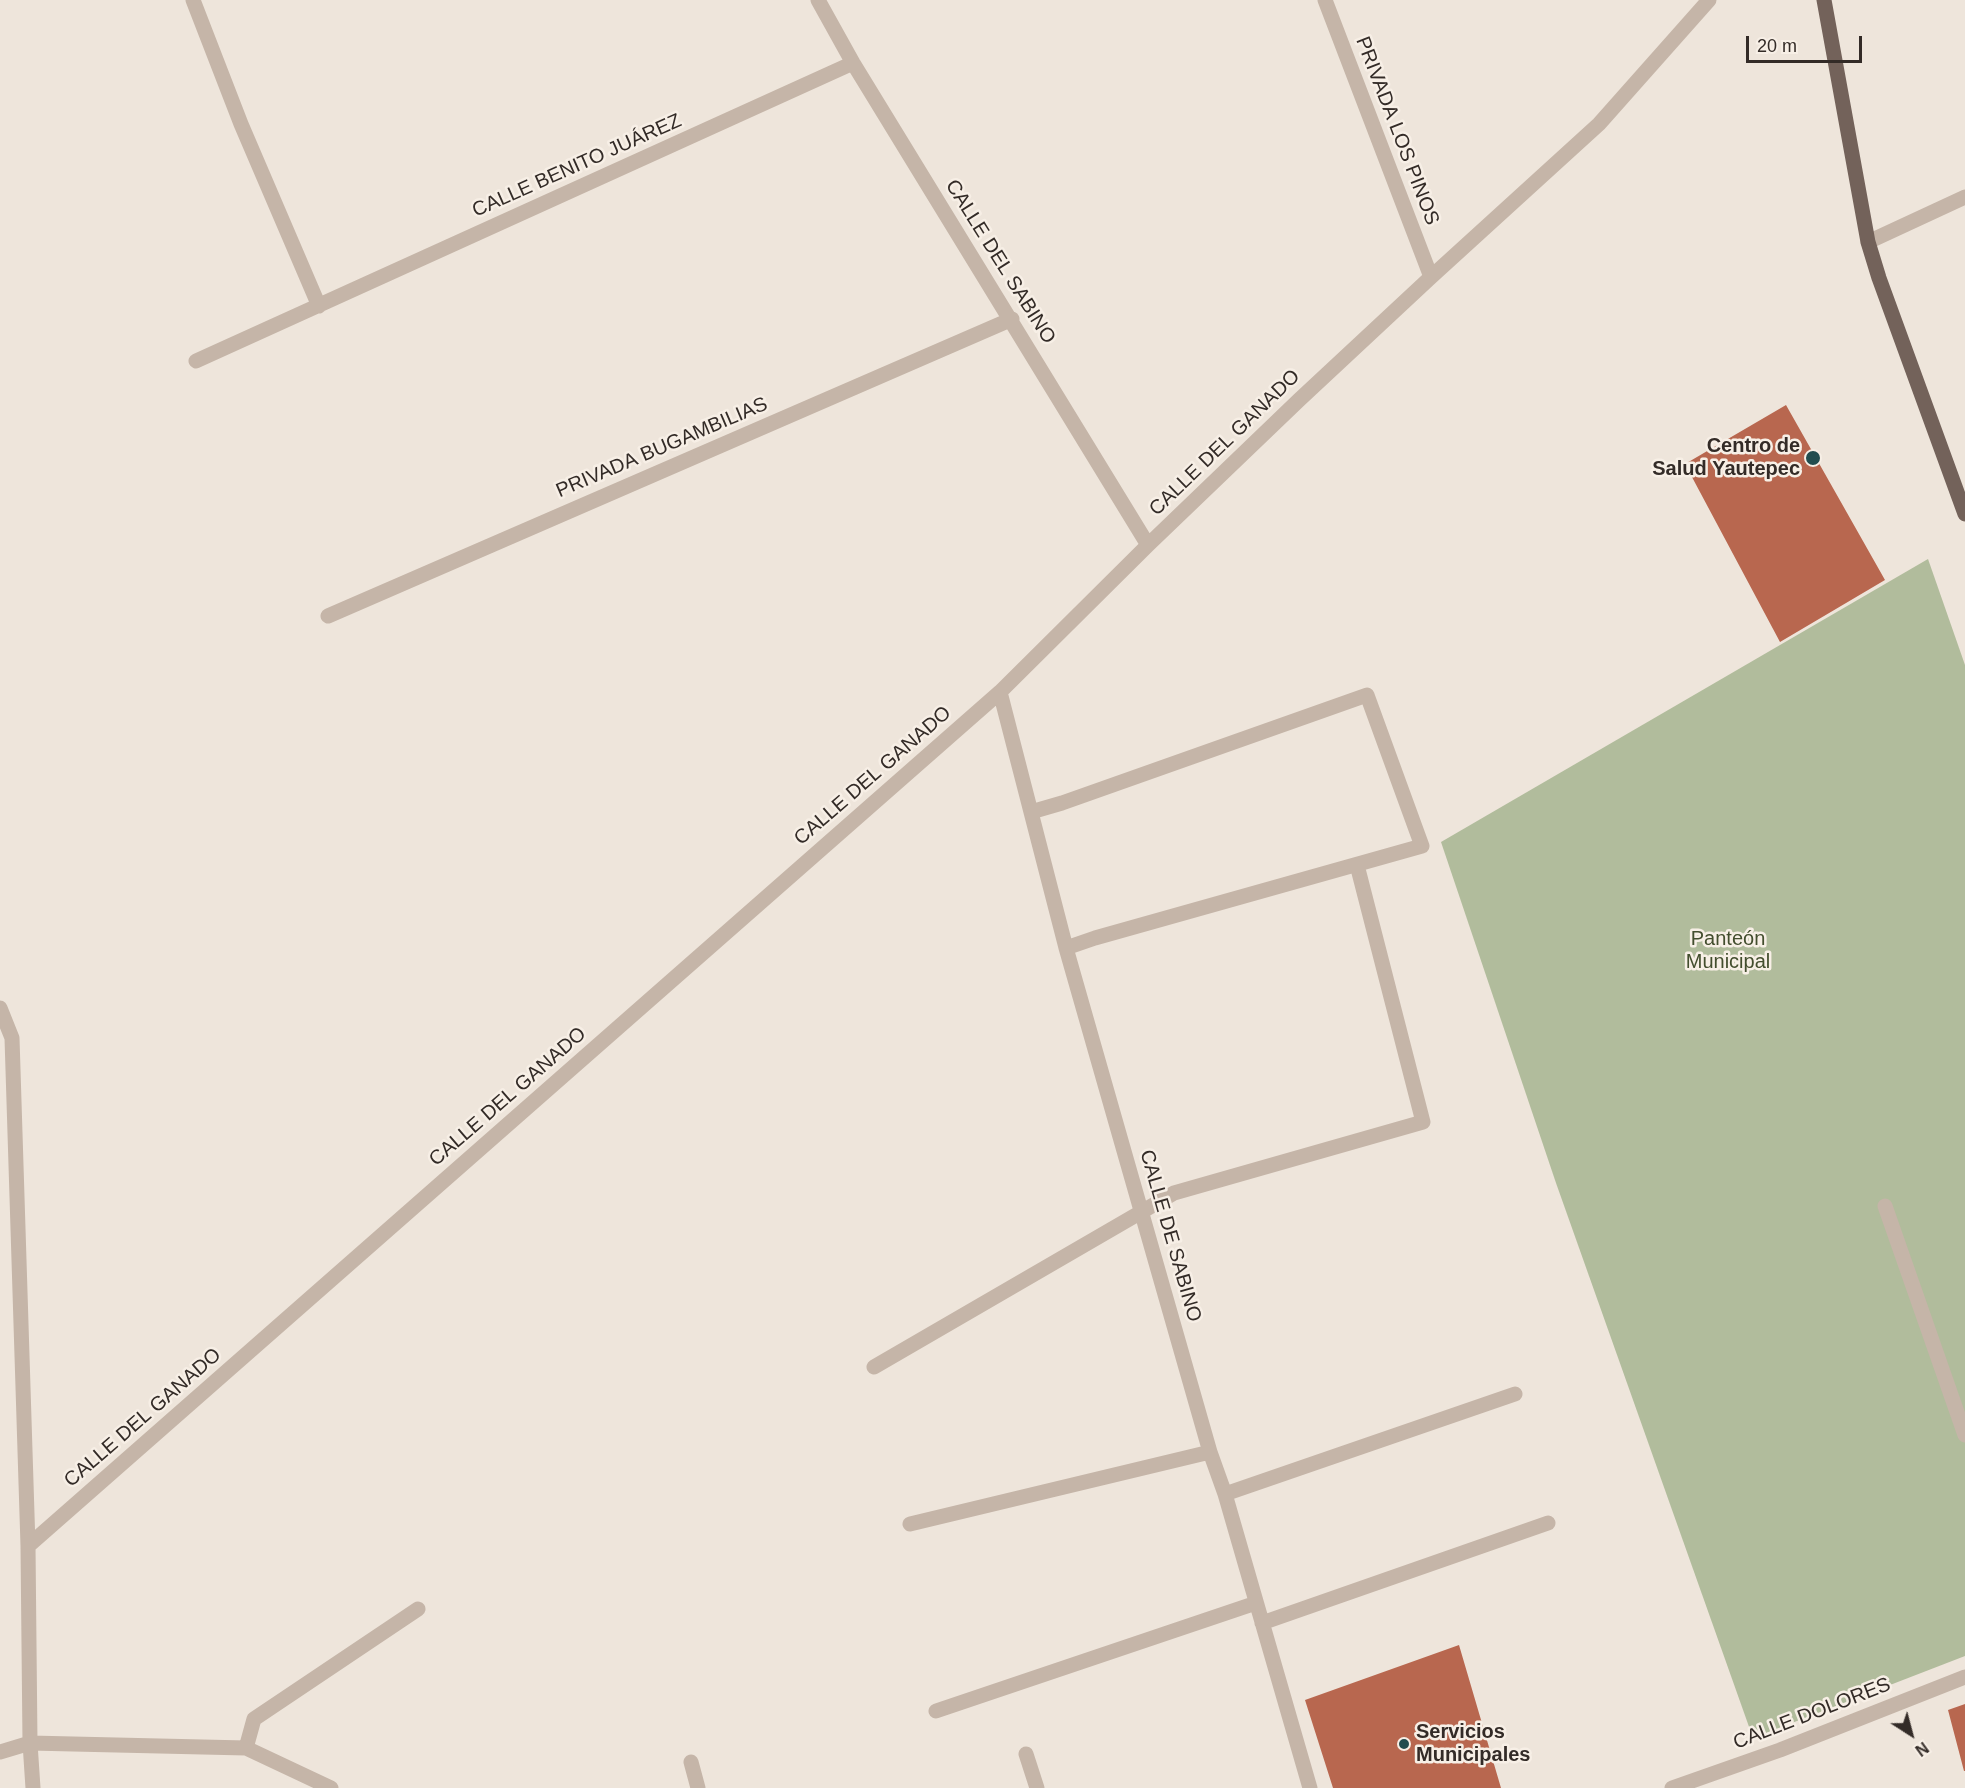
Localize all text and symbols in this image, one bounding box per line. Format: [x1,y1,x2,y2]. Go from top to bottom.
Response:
scale bar [1749,24,1864,62]
street label: PRIVADA LOS PINOS [1350,33,1444,229]
text: 20 m [1757,36,1797,56]
street label: CALLE BENITO JUÁREZ [469,109,685,223]
street label: CALLE DEL SABINO [940,176,1060,348]
street label: CALLE DEL GANADO [1145,365,1305,521]
street label: PRIVADA BUGAMBILIAS [553,393,771,503]
place label: Centro de Salud Yautepec [1652,434,1800,481]
marker: Centro de Salud Yautepec [1804,449,1822,467]
street label: CALLE DEL GANADO [790,701,956,851]
park label: Panteón Municipal [1686,927,1770,974]
street label: CALLE DEL GANADO [425,1022,591,1172]
street label: CALLE DE SABINO [1134,1147,1206,1325]
street label: CALLE DEL GANADO [60,1343,226,1493]
street label: CALLE DOLORES [1730,1673,1894,1755]
north arrow [1881,1704,1941,1764]
place label: Servicios Municipales [1416,1720,1530,1767]
marker: Servicios Municipales [1397,1737,1411,1751]
text: N [1912,1739,1932,1759]

